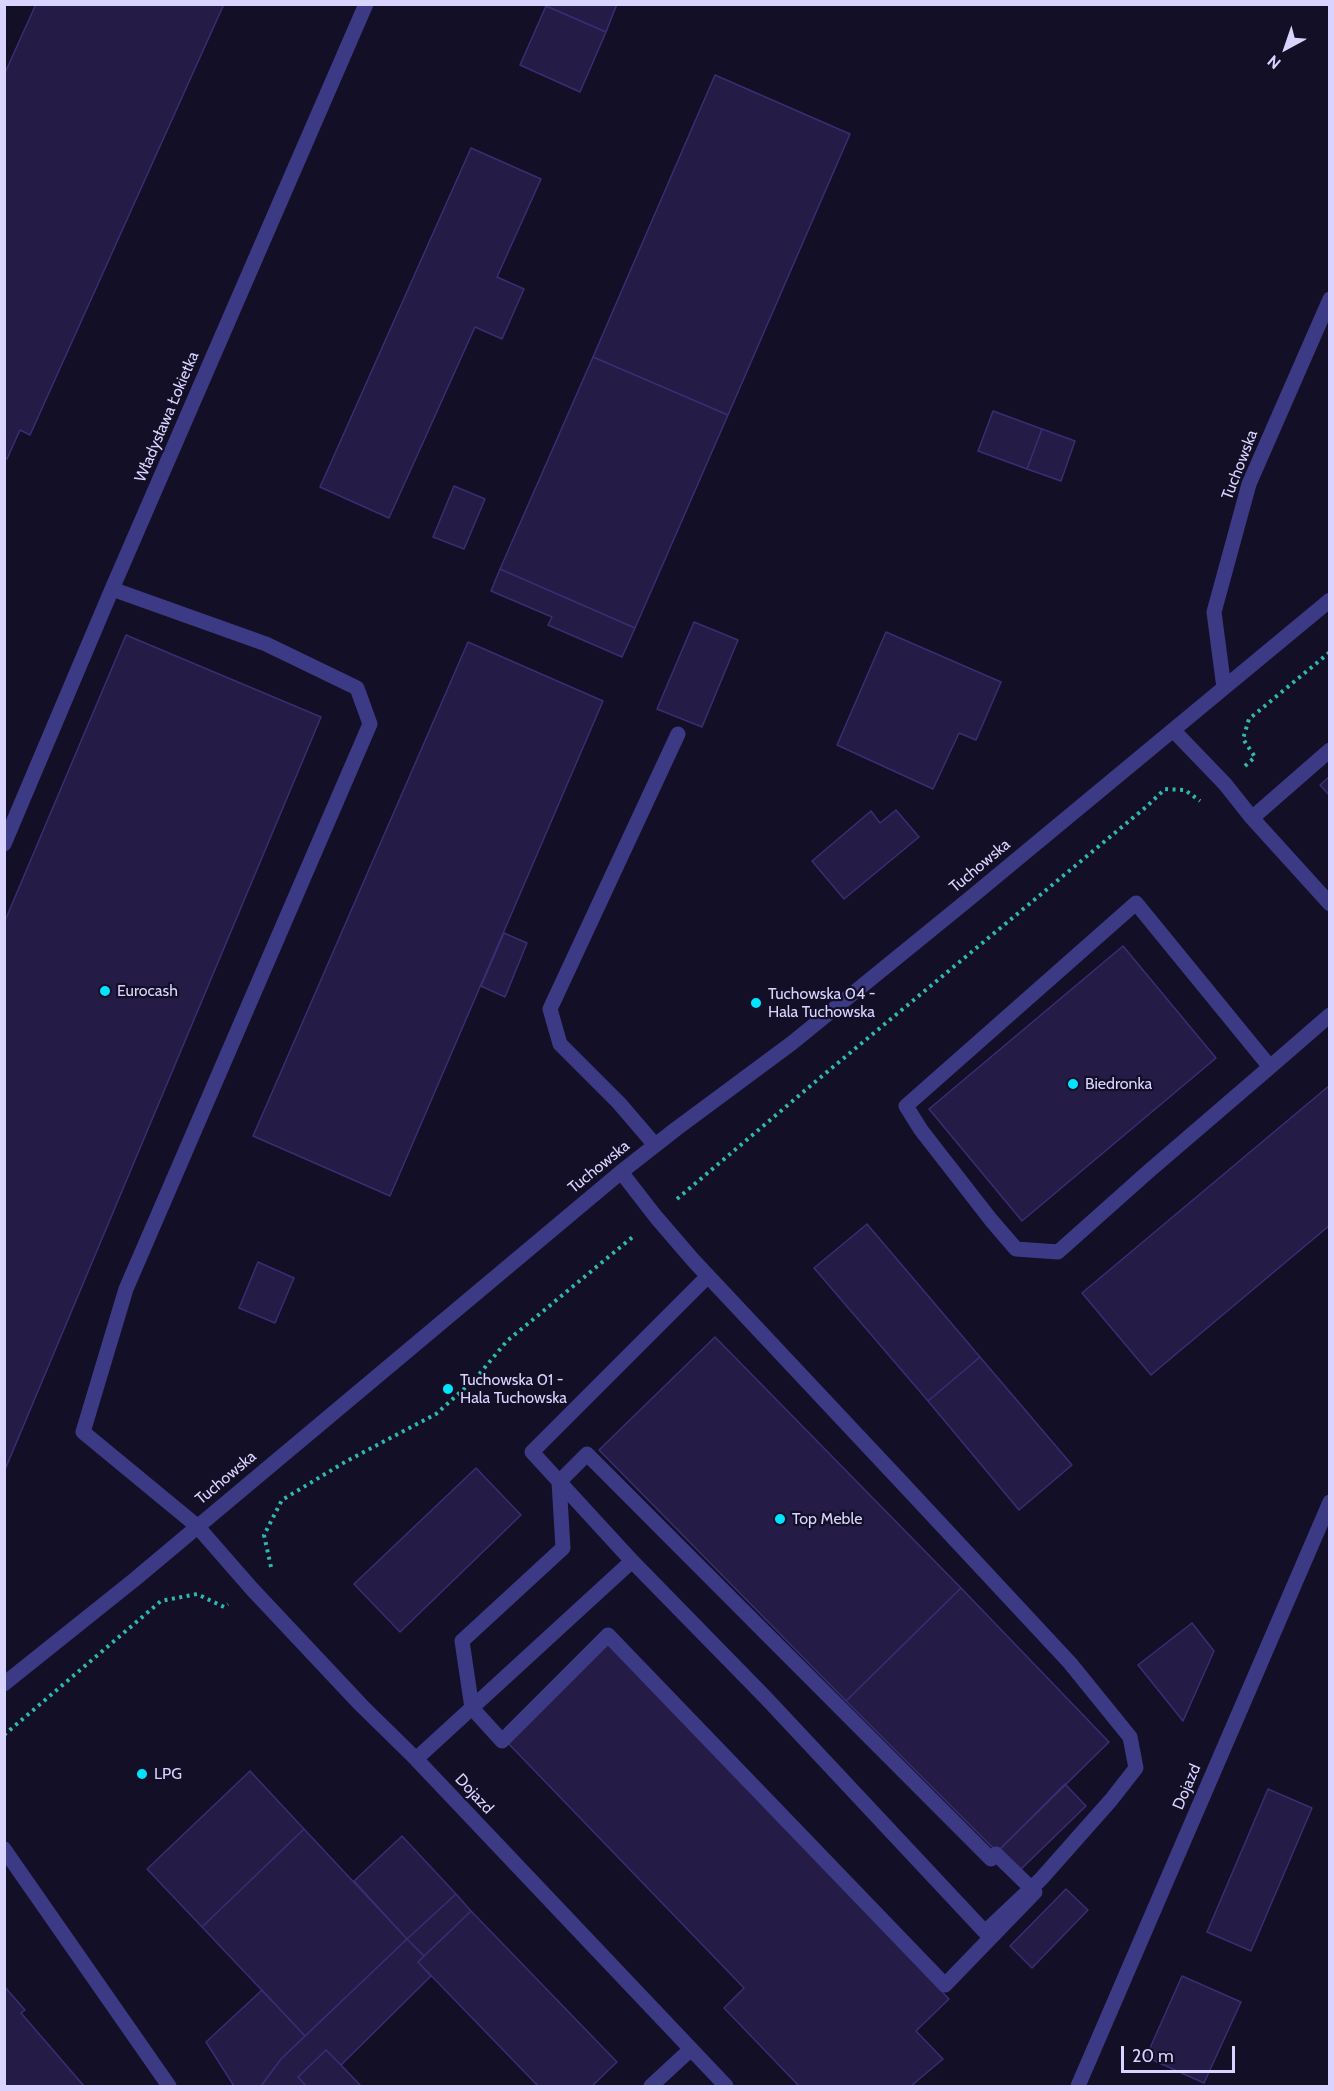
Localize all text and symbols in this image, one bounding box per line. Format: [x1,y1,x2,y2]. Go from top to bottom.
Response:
north arrow [1256,18,1316,78]
text: N [1264,51,1285,73]
street label: Władysława Łokietka [131,349,203,485]
street label: Tuchowska [1218,427,1262,503]
street label: Tuchowska [946,835,1014,897]
place label: Eurocash [117,981,178,1001]
marker: Eurocash [98,984,112,998]
place label: Tuchowska 04 - Hala Tuchowska [768,984,876,1022]
marker: Tuchowska 04 - Hala Tuchowska [749,996,763,1010]
place label: Biedronka [1085,1074,1152,1094]
marker: Biedronka [1066,1077,1080,1091]
street label: Tuchowska [565,1137,633,1197]
place label: Tuchowska 01 - Hala Tuchowska [460,1370,567,1408]
marker: Tuchowska 01 - Hala Tuchowska [441,1382,455,1396]
street label: Tuchowska [192,1447,260,1509]
place label: Top Meble [792,1509,862,1529]
marker: Top Meble [773,1512,787,1526]
street label: Dojazd [1169,1761,1205,1813]
place label: LPG [154,1764,182,1784]
marker: LPG [135,1767,149,1781]
street label: Dojazd [451,1770,497,1818]
scale bar [1124,2034,1238,2072]
text: 20 m [1132,2045,1174,2067]

